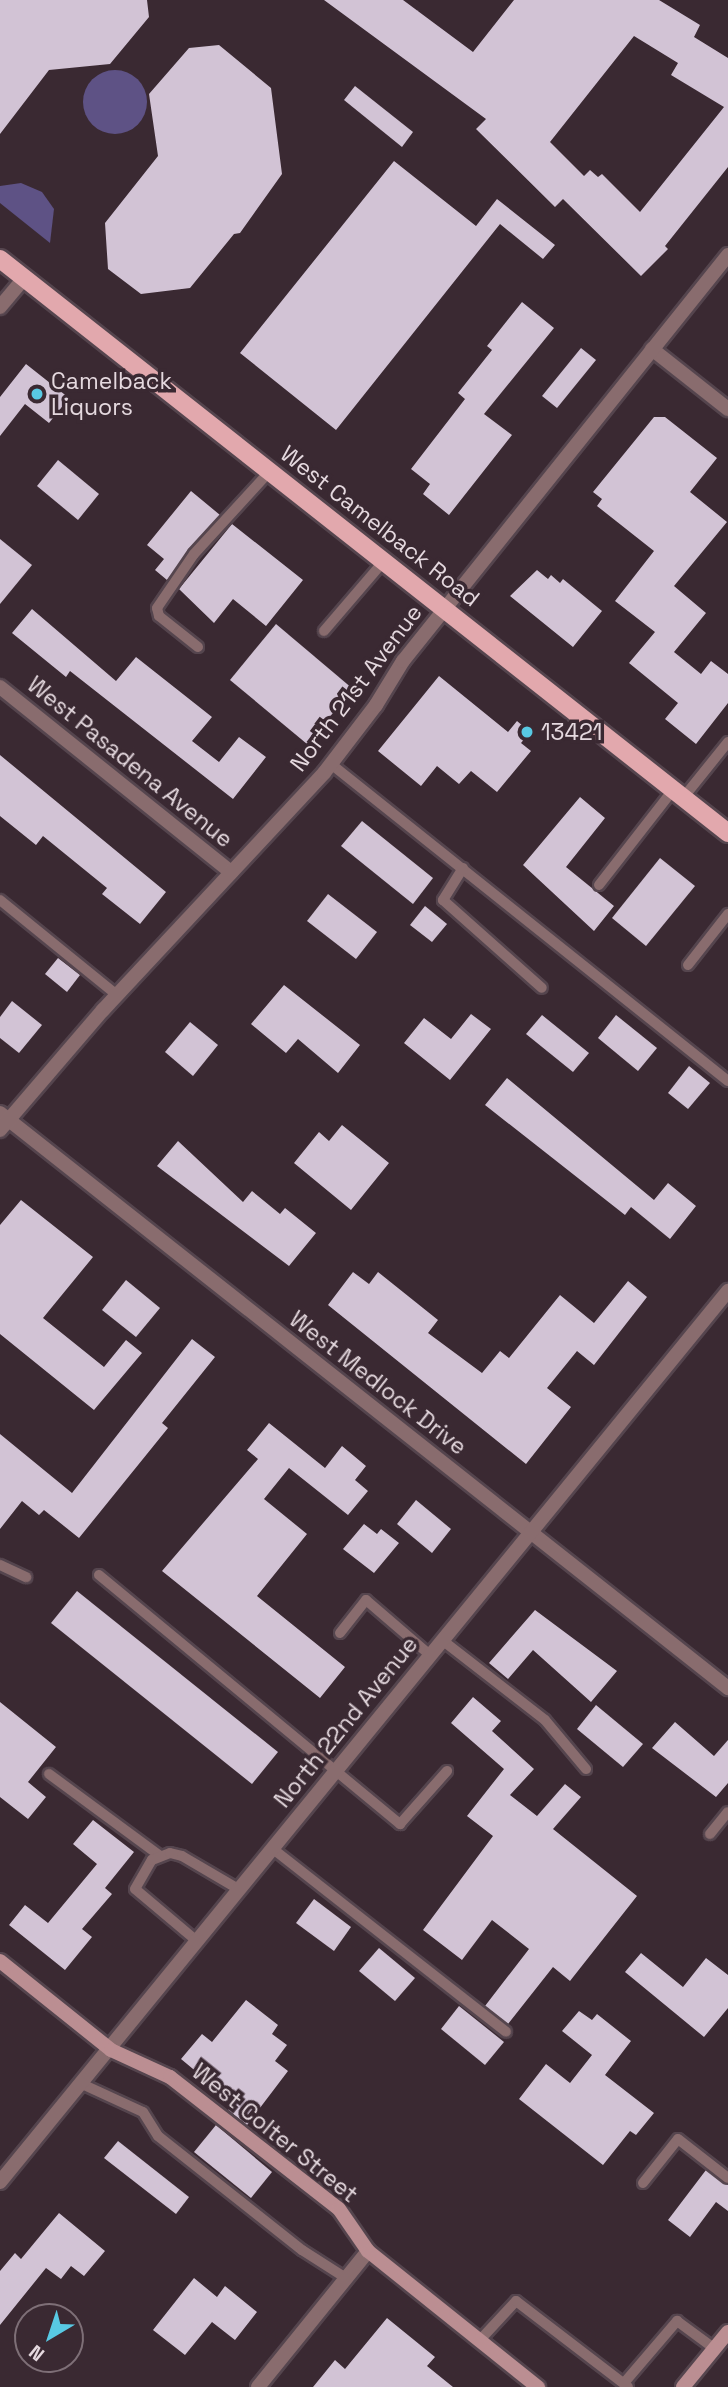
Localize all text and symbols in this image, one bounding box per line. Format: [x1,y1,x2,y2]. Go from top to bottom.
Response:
place label: Camelback Liquors [51,367,172,421]
marker: Camelback Liquors [29,386,45,402]
street label: West Camelback Road [275,440,485,612]
street label: North 21st Avenue [284,599,428,777]
street label: West Pasadena Avenue [22,671,238,853]
place label: 13421 [541,718,602,746]
marker: 13421 [519,724,535,740]
street label: West Medlock Drive [284,1305,472,1461]
street label: North 22nd Avenue [268,1631,424,1813]
street label: West Colter Street [187,2058,363,2208]
north arrow [14,2303,84,2373]
text: N [24,2339,50,2367]

